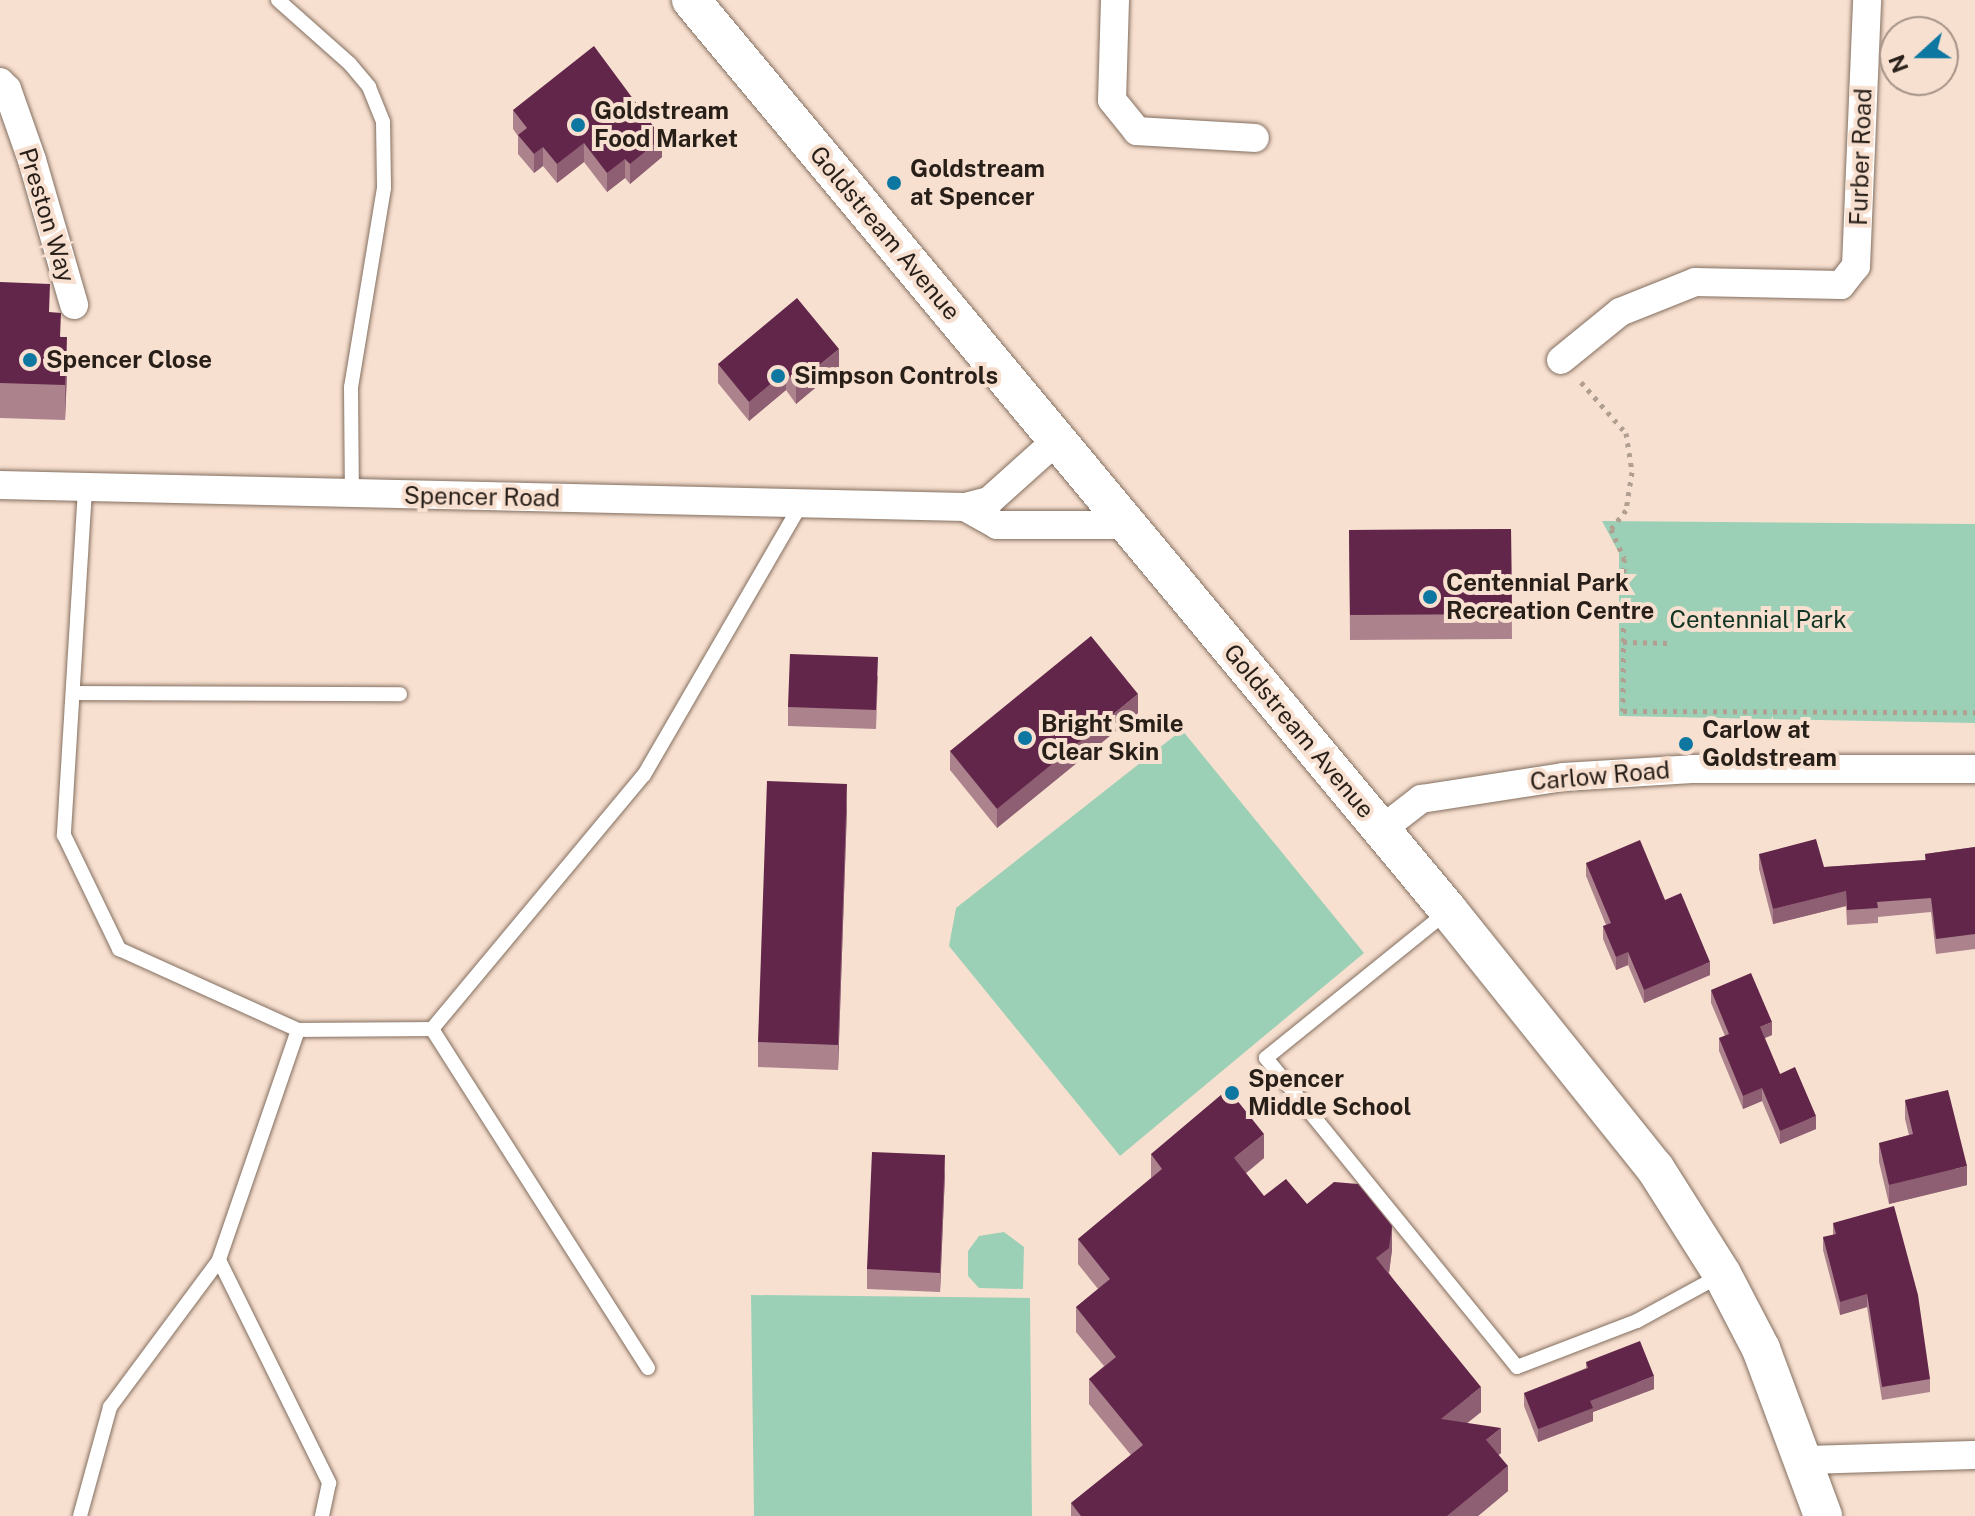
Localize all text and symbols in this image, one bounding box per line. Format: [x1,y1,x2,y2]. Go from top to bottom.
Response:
north arrow [1879,16,1959,96]
text: N [1883,51,1914,77]
street label: Furber Road [1844,88,1878,226]
place label: Goldstream Food Market [594,97,738,153]
marker: Goldstream Food Market [569,116,587,134]
street label: Goldstream Avenue [804,140,966,326]
street label: Preston Way [13,144,81,286]
place label: Goldstream at Spencer [910,155,1045,211]
marker: Goldstream at Spencer [885,174,903,192]
place label: Spencer Close [46,346,212,374]
marker: Spencer Close [21,351,39,369]
place label: Simpson Controls [794,362,998,390]
marker: Simpson Controls [769,367,787,385]
street label: Spencer Road [404,481,560,513]
place label: Centennial Park Recreation Centre [1446,569,1654,625]
marker: Centennial Park Recreation Centre [1421,588,1439,606]
park label: Centennial Park [1669,606,1847,634]
street label: Goldstream Avenue [1218,638,1380,824]
place label: Bright Smile Clear Skin [1041,710,1184,766]
place label: Carlow at Goldstream [1702,716,1837,772]
marker: Bright Smile Clear Skin [1016,729,1034,747]
marker: Carlow at Goldstream [1677,735,1695,753]
street label: Carlow Road [1529,756,1671,796]
place label: Spencer Middle School [1248,1065,1411,1121]
marker: Spencer Middle School [1223,1084,1241,1102]

